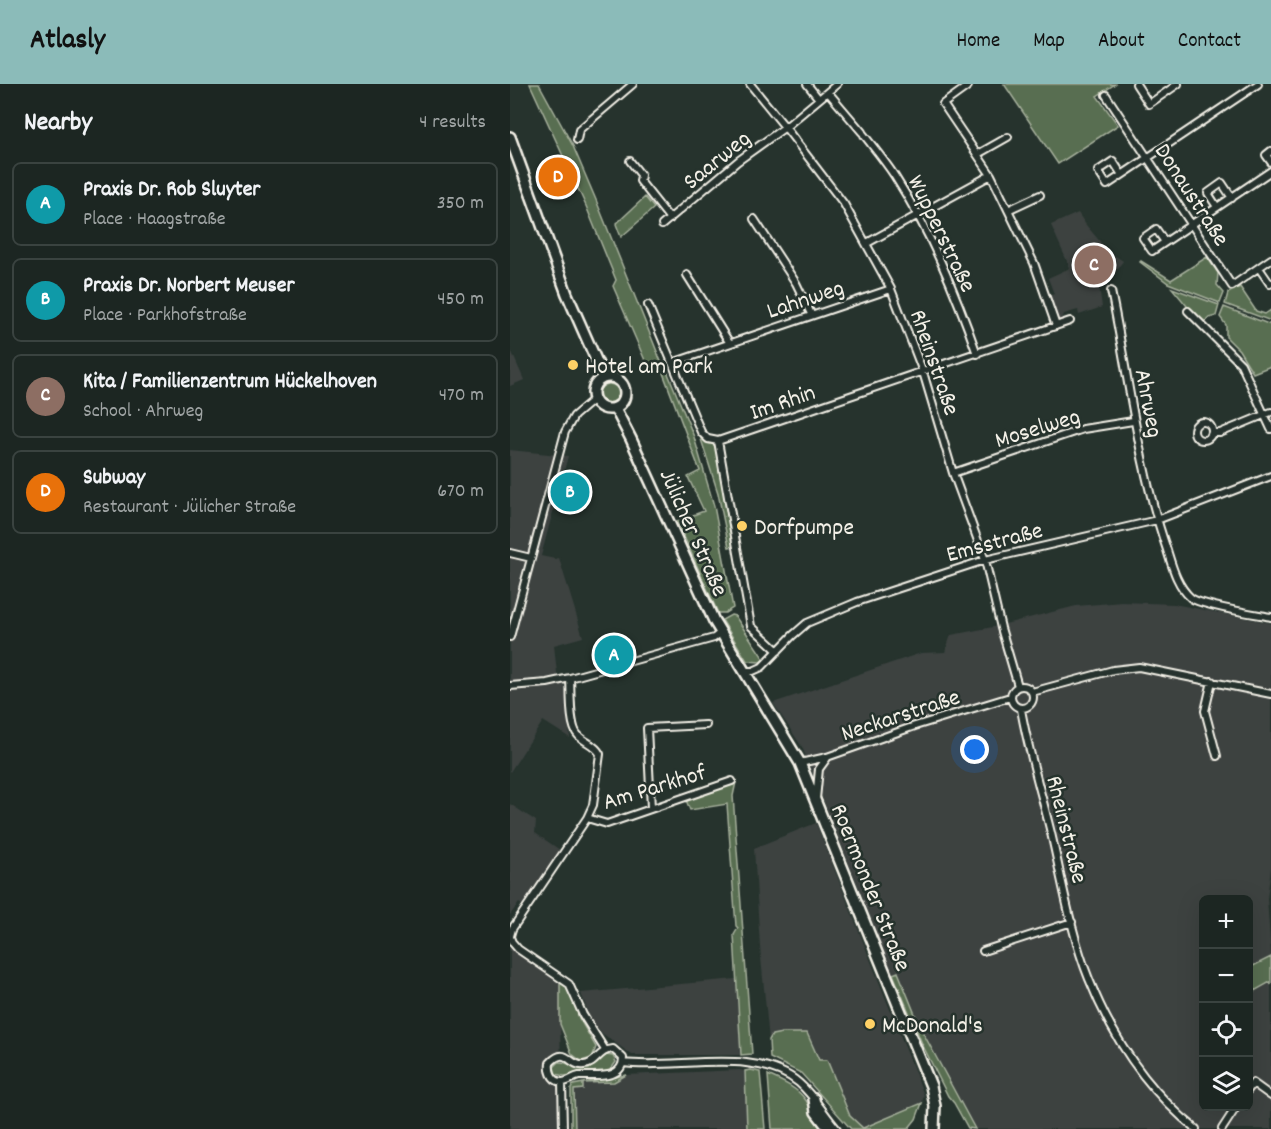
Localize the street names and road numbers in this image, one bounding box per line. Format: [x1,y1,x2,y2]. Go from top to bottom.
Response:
street label: Saarweg [677,123,759,199]
street label: Donaustraße [1144,137,1237,254]
street label: Wupperstraße [897,170,983,299]
street label: Lahnweg [763,272,849,329]
street label: Rheinstraße [899,306,967,420]
street label: Ahrweg [1124,366,1170,441]
street label: Im Rhin [745,377,820,431]
street label: Moselweg [991,401,1085,459]
street label: Jülicher Straße [649,464,736,602]
street label: Emsstraße [943,515,1047,573]
street label: Neckarstraße [837,682,965,752]
street label: Am Parkhof [599,757,711,821]
street label: Rheinstraße [1035,772,1095,887]
street label: Roermonder Straße [820,799,918,977]

